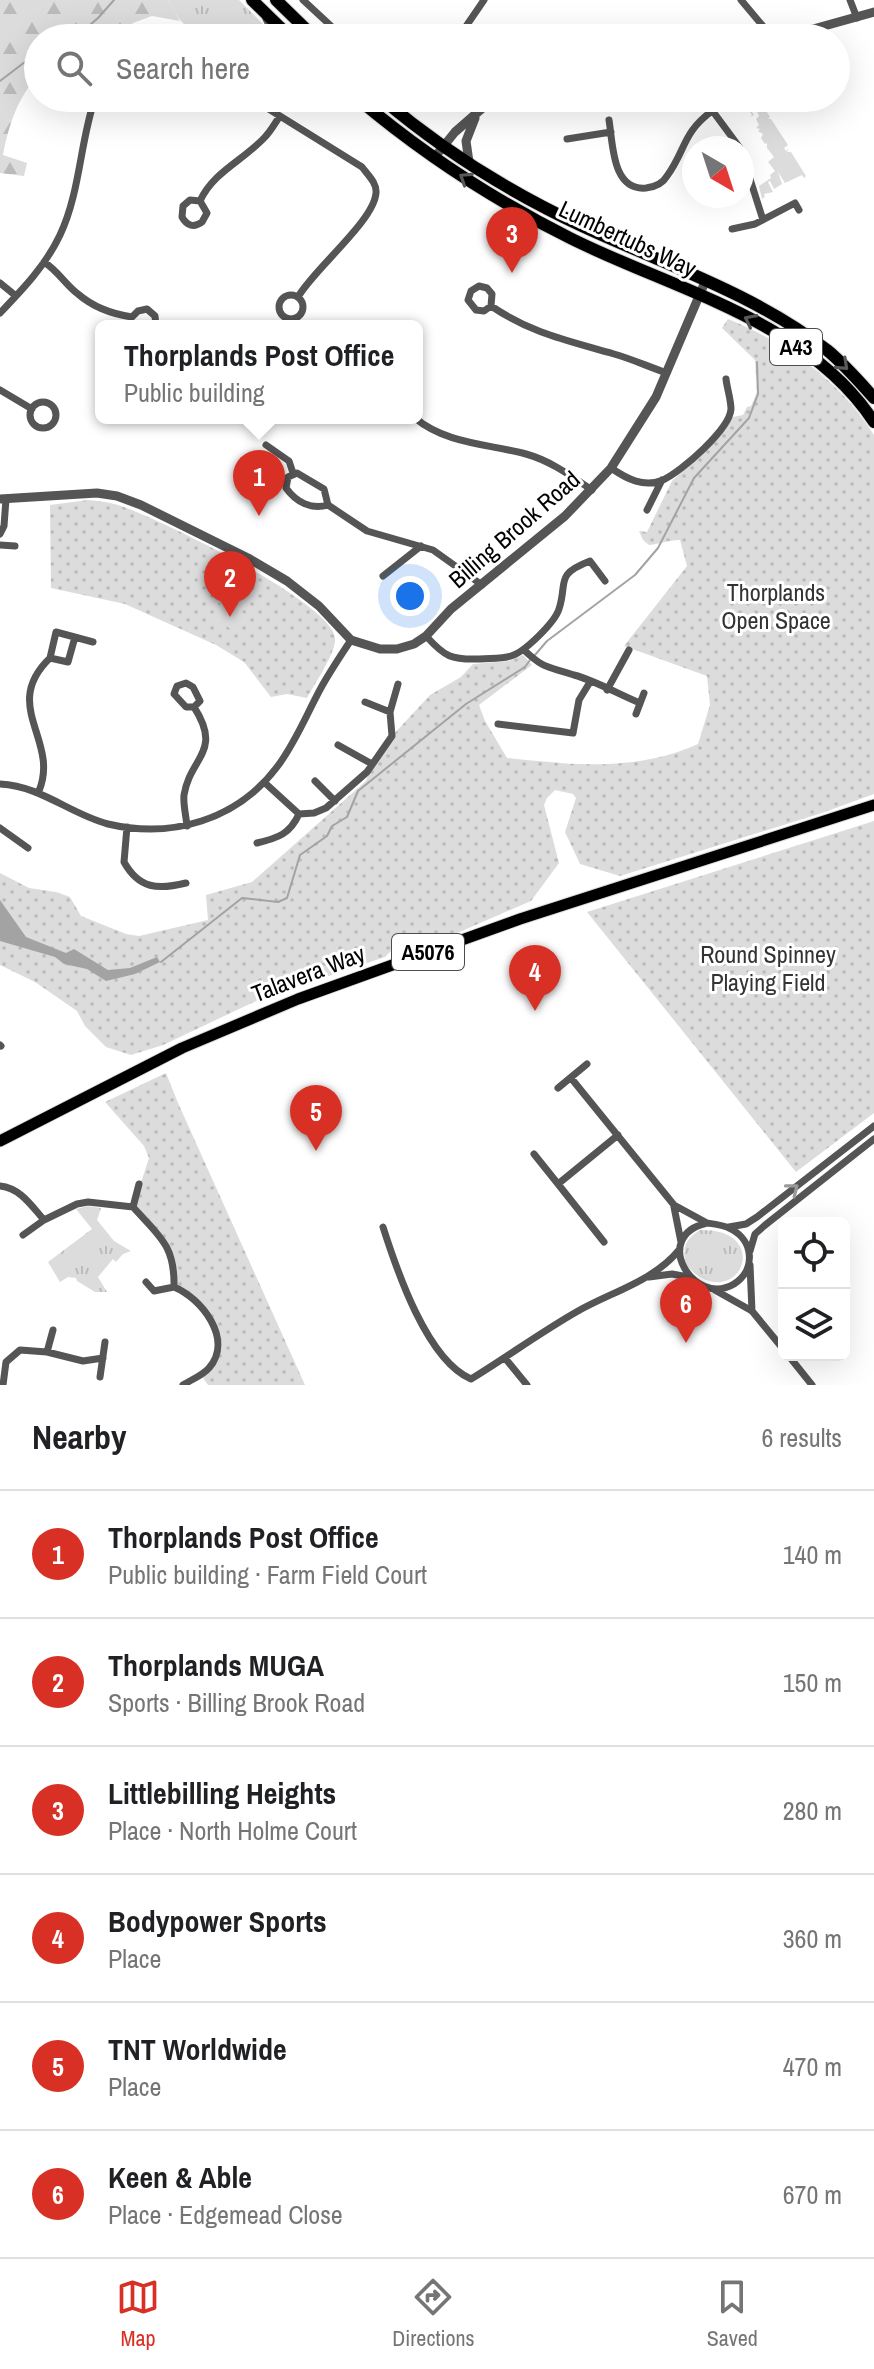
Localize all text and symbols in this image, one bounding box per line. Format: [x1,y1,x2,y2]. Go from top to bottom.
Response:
search box [24,24,850,112]
icon: search [52,46,96,90]
text: Search here [116,48,250,88]
north arrow [682,136,754,208]
one-way arrow [459,173,474,188]
street label: Lumbertubs Way [554,192,702,284]
pin: 3 [486,207,538,273]
one-way arrow [744,314,759,329]
popup [95,320,423,424]
road number: A43 [770,329,822,365]
text: Thorplands Post Office [124,335,394,375]
one-way arrow [834,356,848,371]
text: Public building [124,375,265,410]
pin: 1 [233,450,285,516]
street label: Billing Brook Road [442,463,586,595]
pin: 2 [204,551,256,617]
your location [390,576,430,616]
park label: Thorplands Open Space [721,576,831,636]
road number: A5076 [392,934,464,970]
street label: Talavera Way [247,937,369,1009]
park label: Round Spinney Playing Field [700,938,836,998]
pin: 4 [509,945,561,1011]
pin: 5 [290,1085,342,1151]
one-way arrow [784,1185,799,1199]
map controls [778,1217,850,1361]
button: locate [778,1217,850,1289]
pin: 6 [660,1277,712,1343]
button: layers [778,1289,850,1361]
text: Nearby [32,1414,127,1460]
text: 6 results [761,1420,842,1455]
text: Thorplands Post Office [108,1517,379,1557]
text: 1 [52,1537,64,1572]
text: 140 m [783,1537,842,1572]
text: Public building · Farm Field Court [108,1557,427,1592]
text: Thorplands MUGA [108,1645,324,1685]
text: 2 [52,1665,64,1700]
text: 150 m [783,1665,842,1700]
text: Sports · Billing Brook Road [108,1685,365,1720]
text: Littlebilling Heights [108,1773,336,1813]
text: 3 [52,1793,64,1828]
text: 280 m [783,1793,842,1828]
text: Place · North Holme Court [108,1813,357,1848]
text: Bodypower Sports [108,1901,327,1941]
text: 4 [52,1921,64,1956]
text: 360 m [783,1921,842,1956]
text: Place [108,1941,161,1976]
text: TNT Worldwide [108,2029,287,2069]
text: 5 [52,2049,64,2084]
text: 470 m [783,2049,842,2084]
text: Place [108,2069,161,2104]
text: Keen & Able [108,2157,252,2197]
text: 6 [52,2177,64,2212]
text: 670 m [783,2177,842,2212]
text: Place · Edgemead Close [108,2197,343,2232]
tab: Map [116,2275,160,2353]
tab: Directions [392,2275,475,2353]
tab: Saved [707,2275,758,2353]

